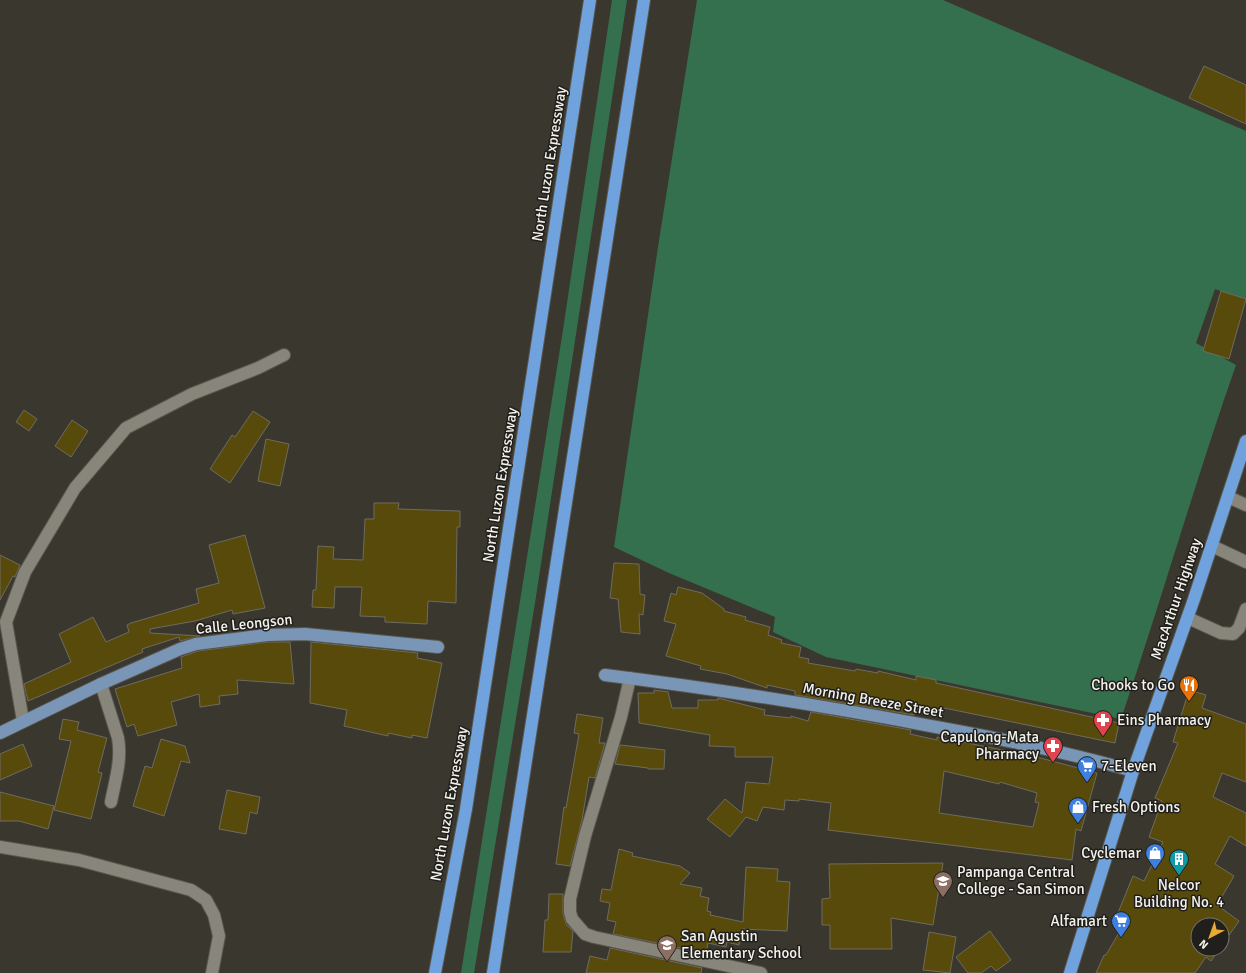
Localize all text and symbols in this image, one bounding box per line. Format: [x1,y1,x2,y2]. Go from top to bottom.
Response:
street label: North Luzon Expressway [528,85,570,243]
street label: North Luzon Expressway [479,406,521,564]
street label: MacArthur Highway [1147,536,1205,662]
street label: Calle Leongson [195,610,293,638]
restaurant icon: Chooks to Go [1178,674,1200,702]
place label: Chooks to Go [1091,676,1175,694]
street label: Morning Breeze Street [801,679,945,721]
pharmacy icon: Eins Pharmacy [1092,709,1114,737]
place label: Eins Pharmacy [1117,711,1211,729]
street label: North Luzon Expressway [427,725,471,883]
place label: Capulong-Mata Pharmacy [940,728,1039,763]
pharmacy icon: Capulong-Mata Pharmacy [1042,735,1064,763]
supermarket icon: 7-Eleven [1076,755,1098,783]
place label: 7-Eleven [1101,757,1157,775]
shop icon: Fresh Options [1067,796,1089,824]
place label: Fresh Options [1092,798,1180,816]
shop icon: Cyclemar [1144,842,1166,870]
place label: Cyclemar [1081,844,1141,862]
building icon: Nelcor Building No. 4 [1168,848,1190,876]
place label: Pampanga Central College - San Simon [957,863,1085,898]
school or university icon: Pampanga Central College - San Simon [932,870,954,898]
place label: Nelcor Building No. 4 [1134,876,1224,911]
supermarket icon: Alfamart [1110,910,1132,938]
place label: Alfamart [1050,912,1107,930]
north arrow [1190,917,1230,957]
place label: San Agustin Elementary School [681,927,802,962]
school or university icon: San Agustin Elementary School [656,934,678,962]
text: N [1197,937,1211,952]

